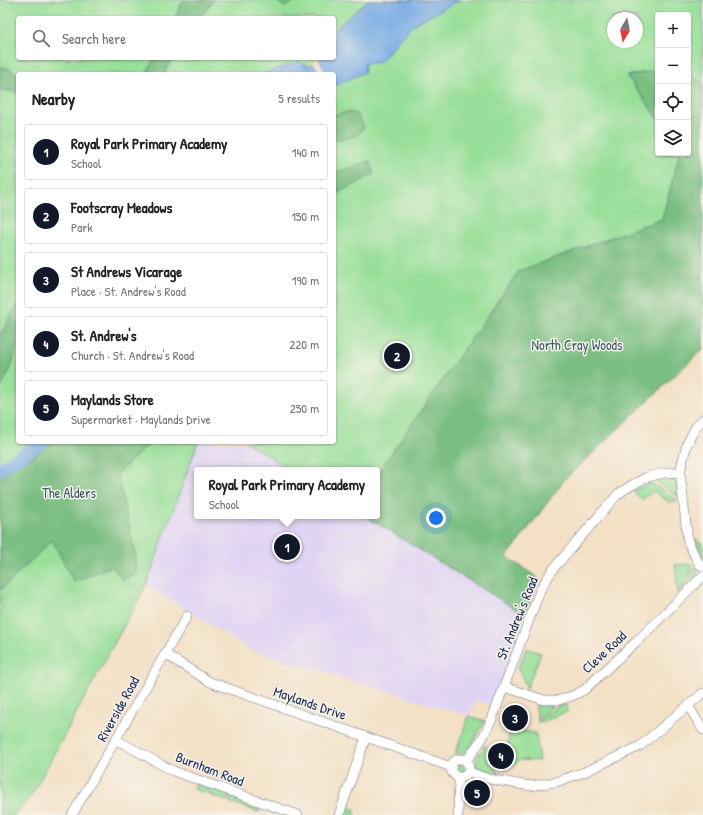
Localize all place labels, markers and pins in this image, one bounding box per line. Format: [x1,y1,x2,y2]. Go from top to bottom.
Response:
pin: 2 [384,341,410,371]
pin: 1 [274,532,300,562]
pin: 3 [502,703,528,733]
pin: 4 [488,741,514,771]
pin: 5 [464,778,490,808]

